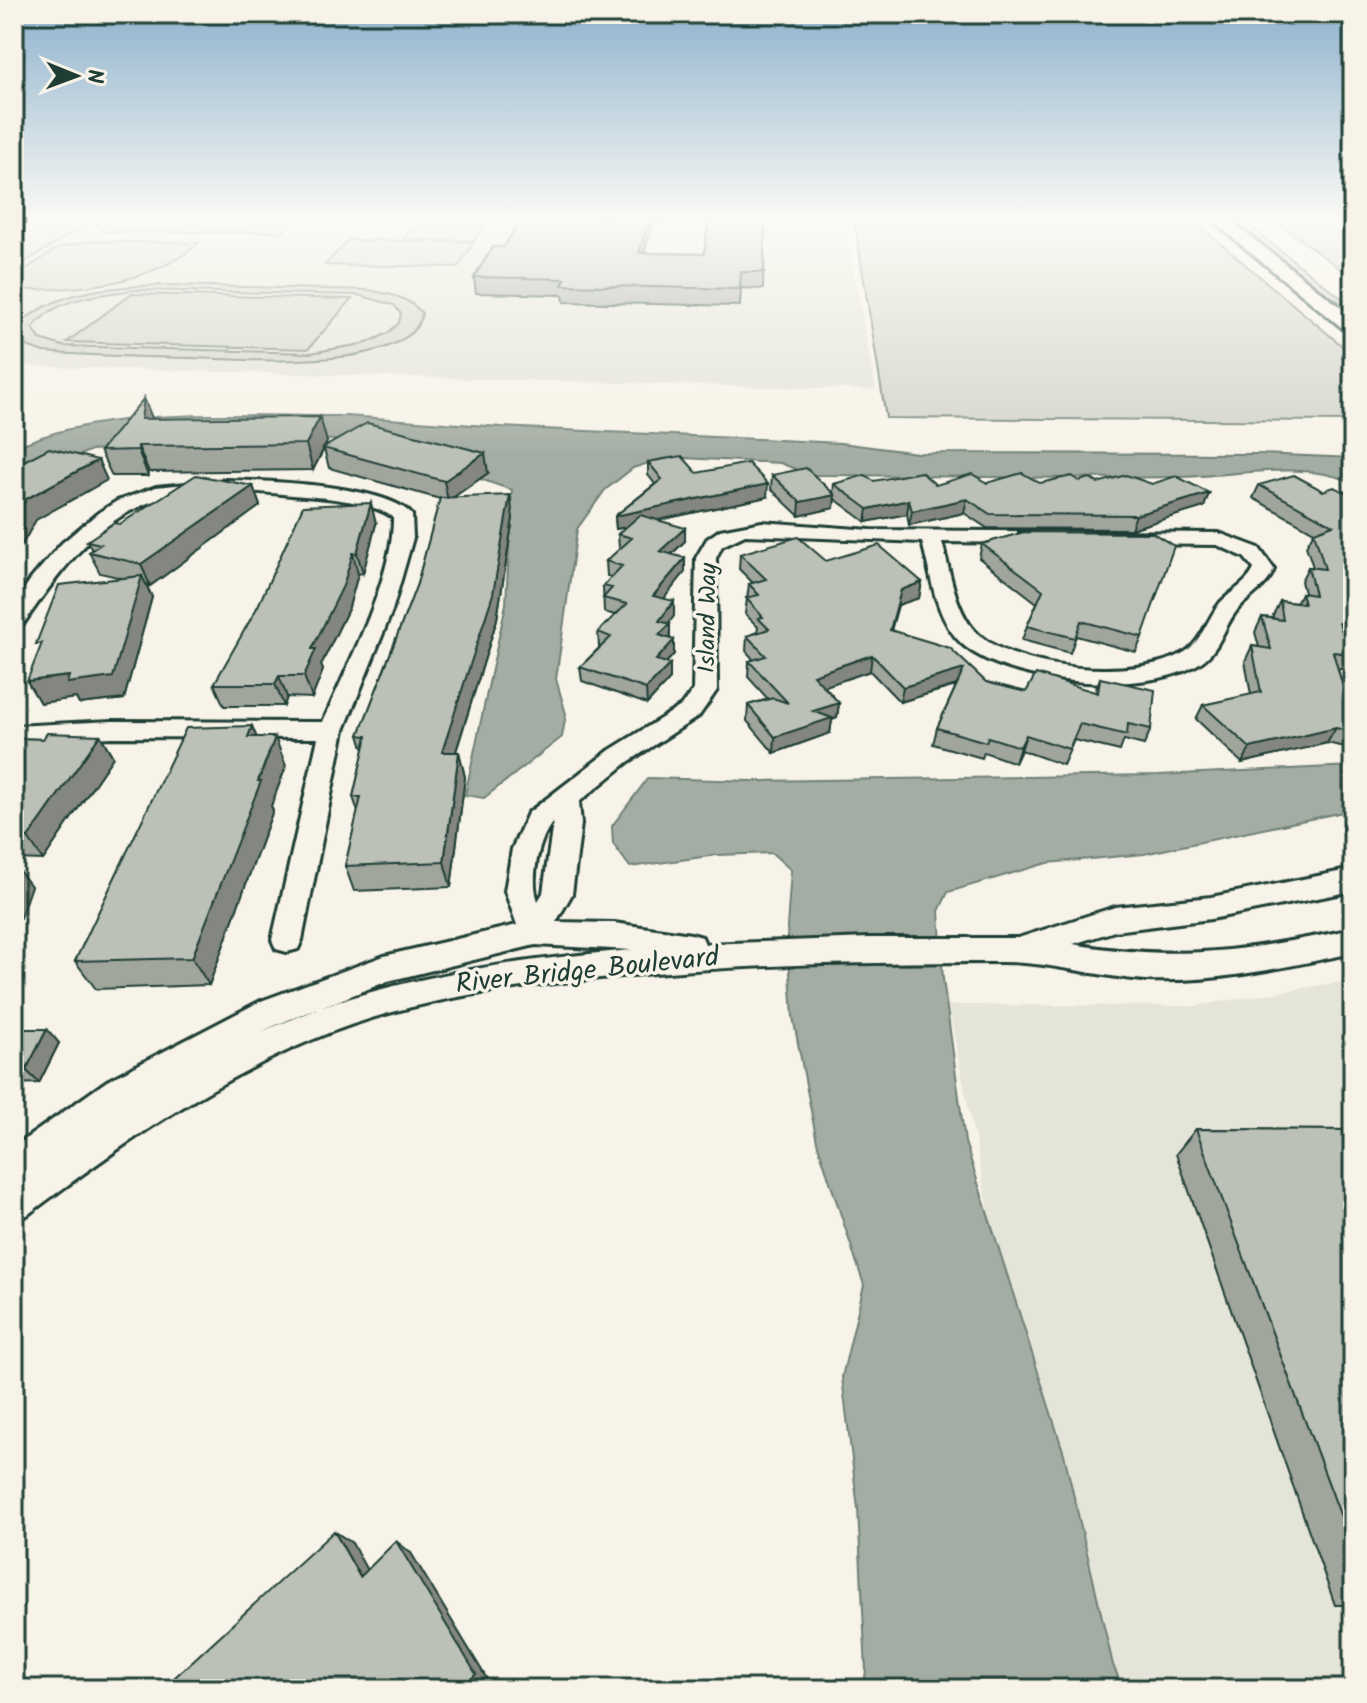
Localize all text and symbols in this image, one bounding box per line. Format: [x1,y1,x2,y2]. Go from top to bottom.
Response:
north arrow [36,36,116,116]
text: N [76,69,111,84]
street label: Island Way [688,562,729,674]
street label: River Bridge Boulevard [453,935,722,1008]

